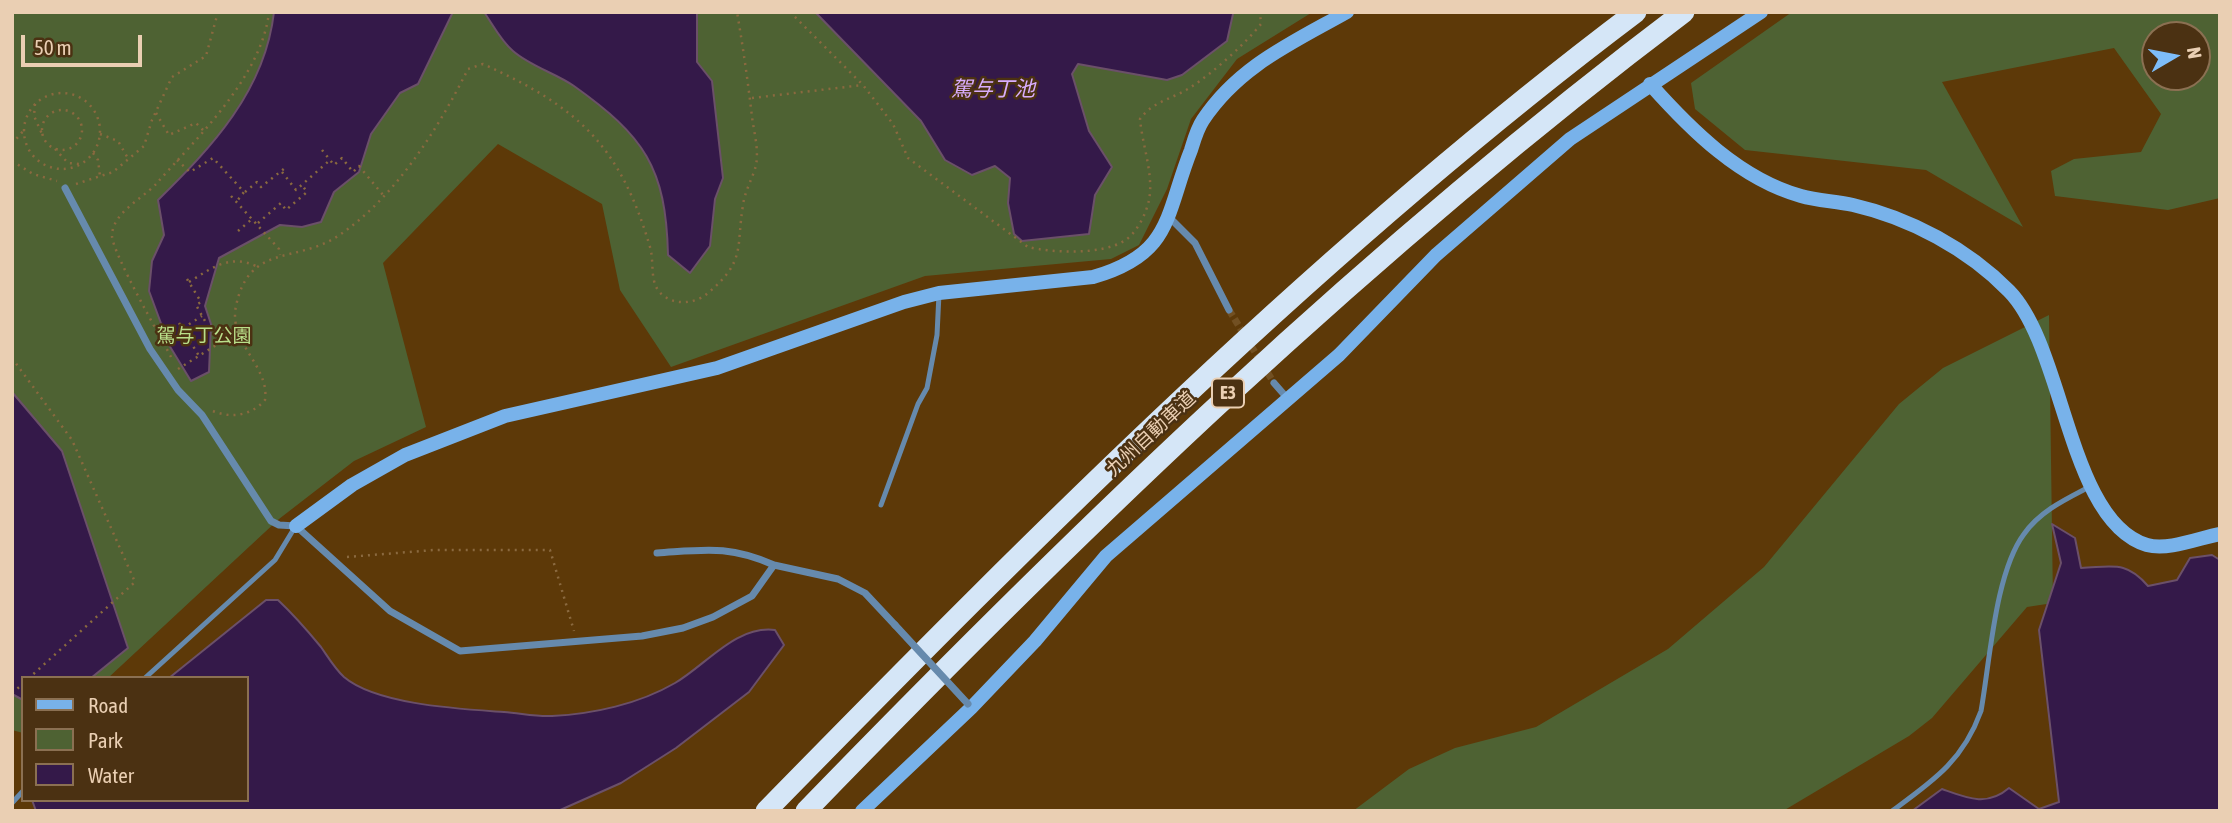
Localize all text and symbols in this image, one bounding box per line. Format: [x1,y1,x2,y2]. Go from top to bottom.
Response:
scale bar [24,21,145,65]
north arrow [2141,21,2211,91]
text: 50 m [34,35,72,59]
text: N [2183,45,2207,60]
water label: 駕与丁池 [951,76,1035,102]
park label: 駕与丁公園 [157,325,251,347]
road number: E3 [1212,379,1244,408]
street label: 九州自動車道 [1102,387,1200,481]
legend [21,676,248,802]
text: Road [88,693,128,717]
text: Park [88,728,123,752]
text: Water [88,763,134,787]

